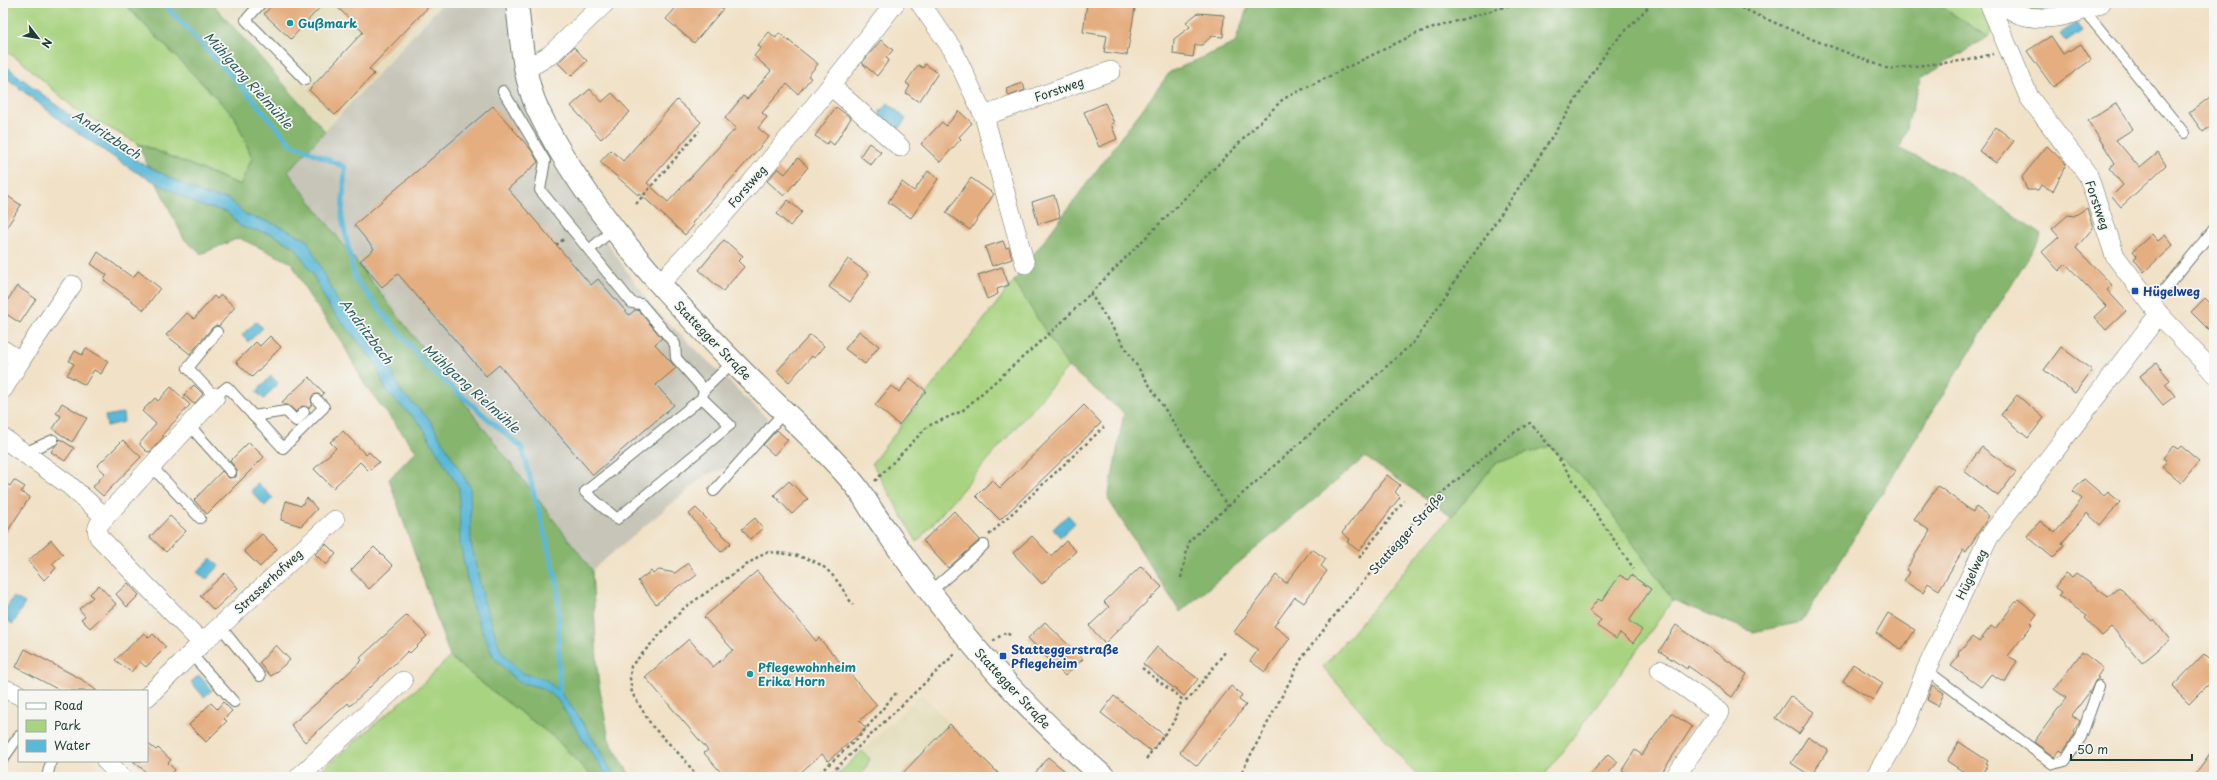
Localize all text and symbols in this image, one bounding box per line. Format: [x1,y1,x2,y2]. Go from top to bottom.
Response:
place label: Gußmark [298,14,357,32]
north arrow [18,18,58,58]
marker: Gußmark [285,18,295,28]
water label: Mühlgang Rielmühle [200,27,298,133]
text: N [37,35,57,52]
street label: Forstweg [1032,72,1086,106]
water label: Andritzbach [69,105,145,163]
street label: Forstweg [723,161,771,211]
street label: Forstweg [2081,178,2115,232]
place label: Hügelweg [2143,282,2200,300]
marker: Hügelweg [2130,286,2140,296]
water label: Andritzbach [336,294,398,368]
street label: Stattegger Straße [670,296,756,384]
water label: Mühlgang Rielmühle [419,339,525,437]
street label: Stattegger Straße [1364,488,1448,578]
street label: Strasserhofweg [230,544,306,618]
street label: Hügelweg [1951,545,1991,603]
place label: Statteggerstraße Pflegeheim [1011,640,1119,672]
street label: Stattegger Straße [971,644,1055,732]
marker: Statteggerstraße Pflegeheim [998,651,1008,661]
place label: Pflegewohnheim Erika Horn [758,658,856,690]
marker: Pflegewohnheim Erika Horn [745,669,755,679]
legend [18,690,148,762]
text: Road [54,696,83,714]
text: Park [54,716,81,734]
text: Water [54,736,91,754]
scale bar [2071,736,2192,762]
text: 50 m [2077,740,2108,758]

